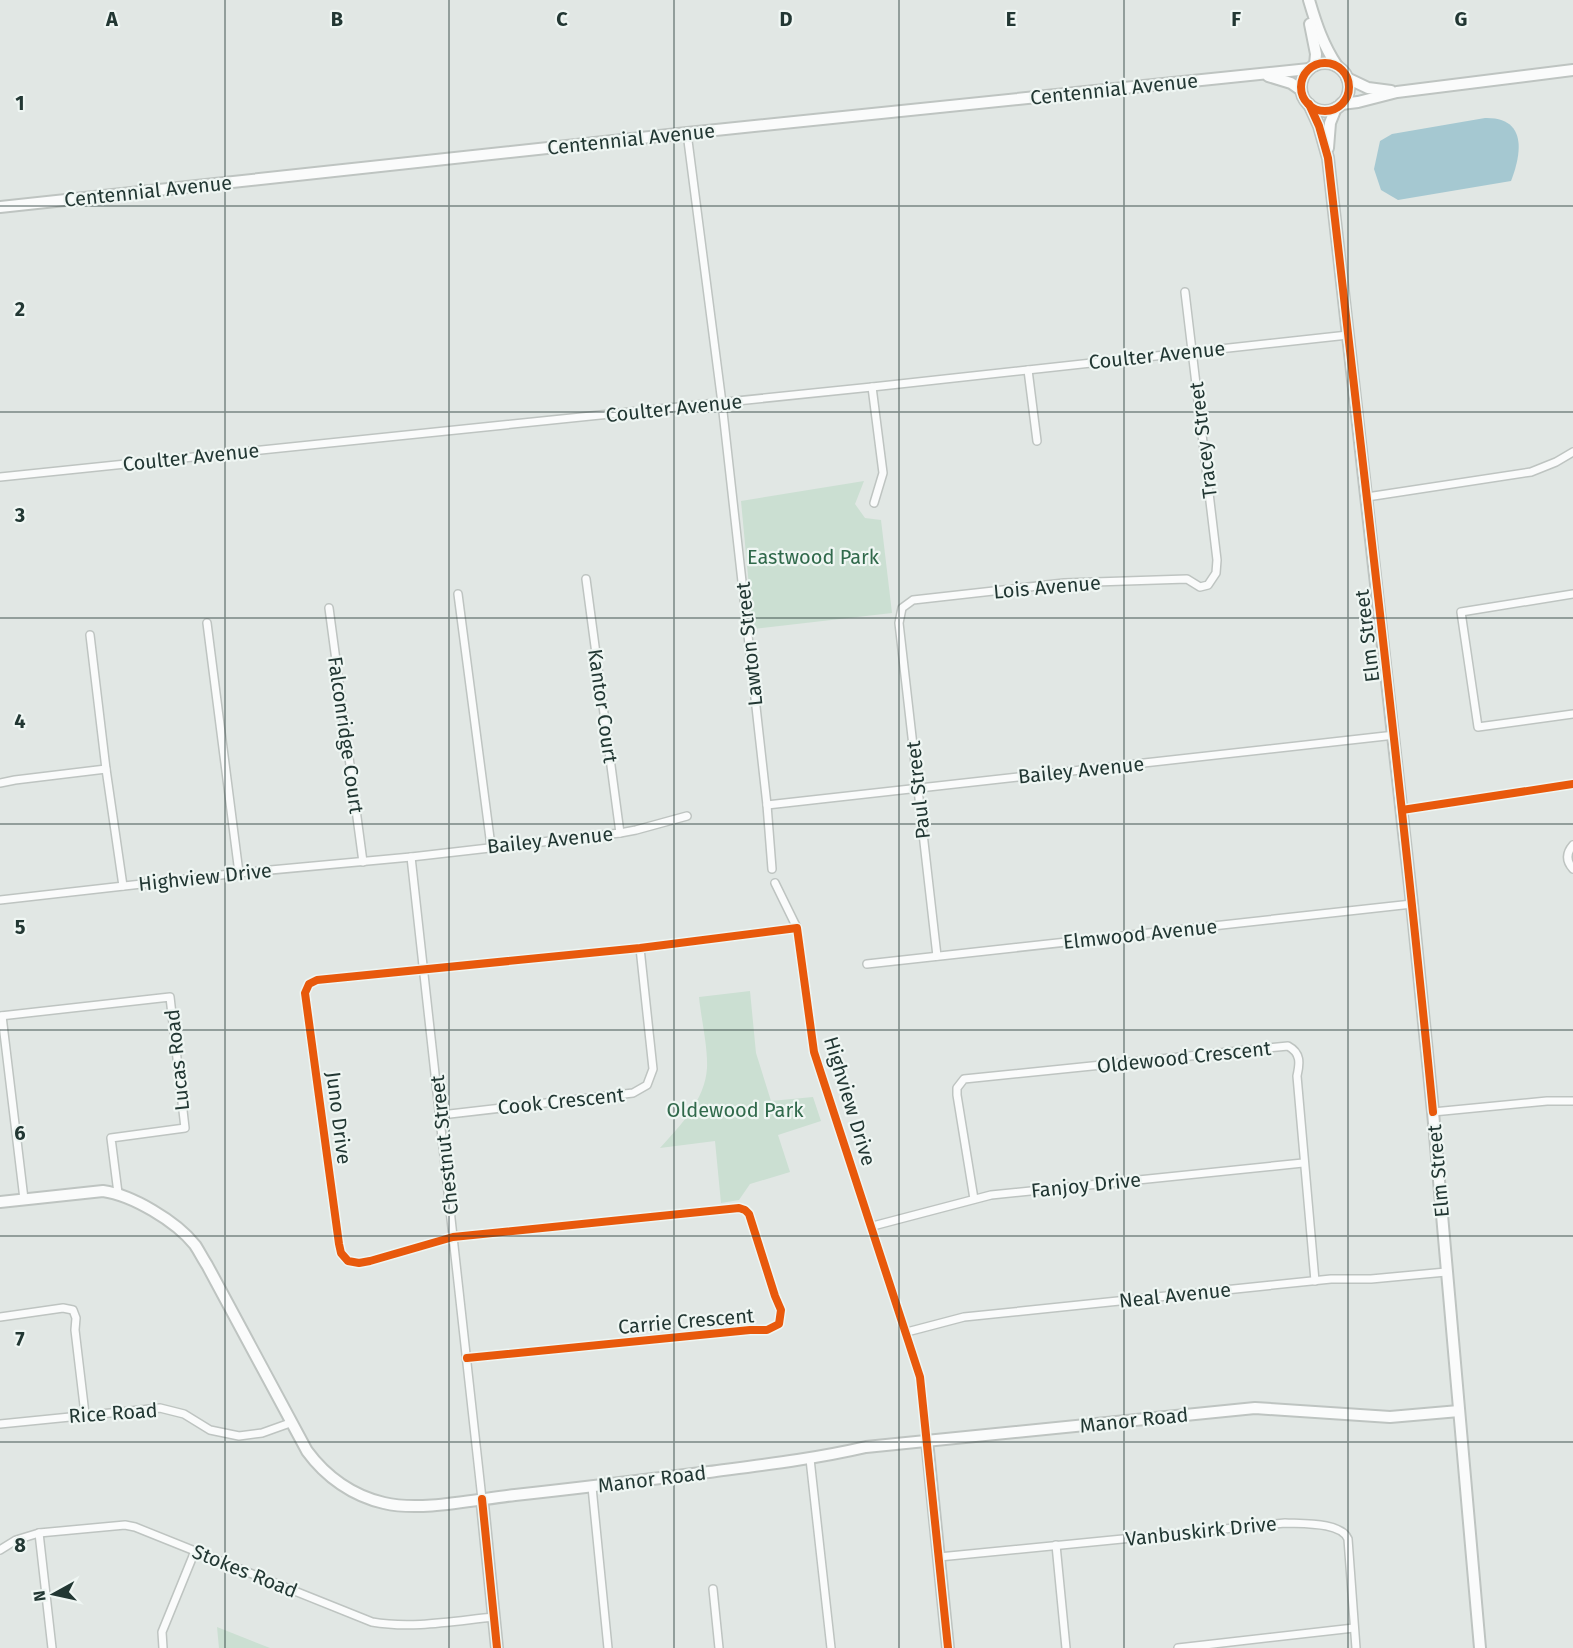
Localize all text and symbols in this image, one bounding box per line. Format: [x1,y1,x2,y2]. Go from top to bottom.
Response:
text: A [105,7,119,31]
text: B [331,7,343,31]
text: C [556,7,568,31]
text: D [779,7,793,31]
text: E [1006,7,1016,31]
text: F [1231,7,1241,31]
text: G [1455,7,1467,31]
street label: Centennial Avenue [1029,68,1199,110]
text: 1 [15,91,25,115]
street label: Centennial Avenue [546,118,716,160]
street label: Centennial Avenue [63,170,233,212]
text: 2 [15,297,25,321]
street label: Coulter Avenue [1088,336,1226,374]
street label: Tracey Street [1184,380,1222,500]
street label: Coulter Avenue [605,389,743,427]
street label: Coulter Avenue [122,438,260,476]
text: 3 [14,503,25,527]
park label: Eastwood Park [747,545,880,569]
street label: Lois Avenue [992,570,1102,604]
street label: Lawton Street [730,580,767,707]
street label: Elm Street [1349,588,1385,684]
street label: Kantor Court [583,647,623,765]
street label: Falconridge Court [323,655,369,816]
text: 4 [14,709,26,733]
street label: Paul Street [901,739,935,840]
street label: Bailey Avenue [1017,751,1145,789]
street label: Bailey Avenue [486,821,614,859]
street label: Highview Drive [137,858,273,896]
street label: Elmwood Avenue [1062,914,1218,954]
text: 5 [15,915,26,939]
street label: Lucas Road [160,1008,194,1112]
street label: Highview Drive [819,1033,881,1169]
street label: Oldewood Crescent [1096,1036,1273,1078]
street label: Juno Drive [321,1070,357,1166]
street label: Chestnut Street [425,1073,463,1216]
street label: Cook Crescent [497,1082,626,1120]
park label: Oldewood Park [667,1098,804,1122]
text: 6 [14,1121,26,1145]
street label: Elm Street [1422,1123,1454,1218]
street label: Fanjoy Drive [1030,1167,1142,1203]
street label: Neal Avenue [1118,1277,1232,1313]
street label: Carrie Crescent [617,1303,756,1339]
text: 7 [15,1327,25,1351]
street label: Rice Road [68,1398,158,1428]
street label: Manor Road [1079,1402,1189,1438]
street label: Manor Road [596,1460,708,1498]
street label: Vanbuskirk Drive [1124,1511,1278,1551]
text: 8 [14,1533,26,1557]
street label: Stokes Road [189,1539,301,1603]
north arrow [24,1564,84,1624]
text: N [29,1589,50,1603]

